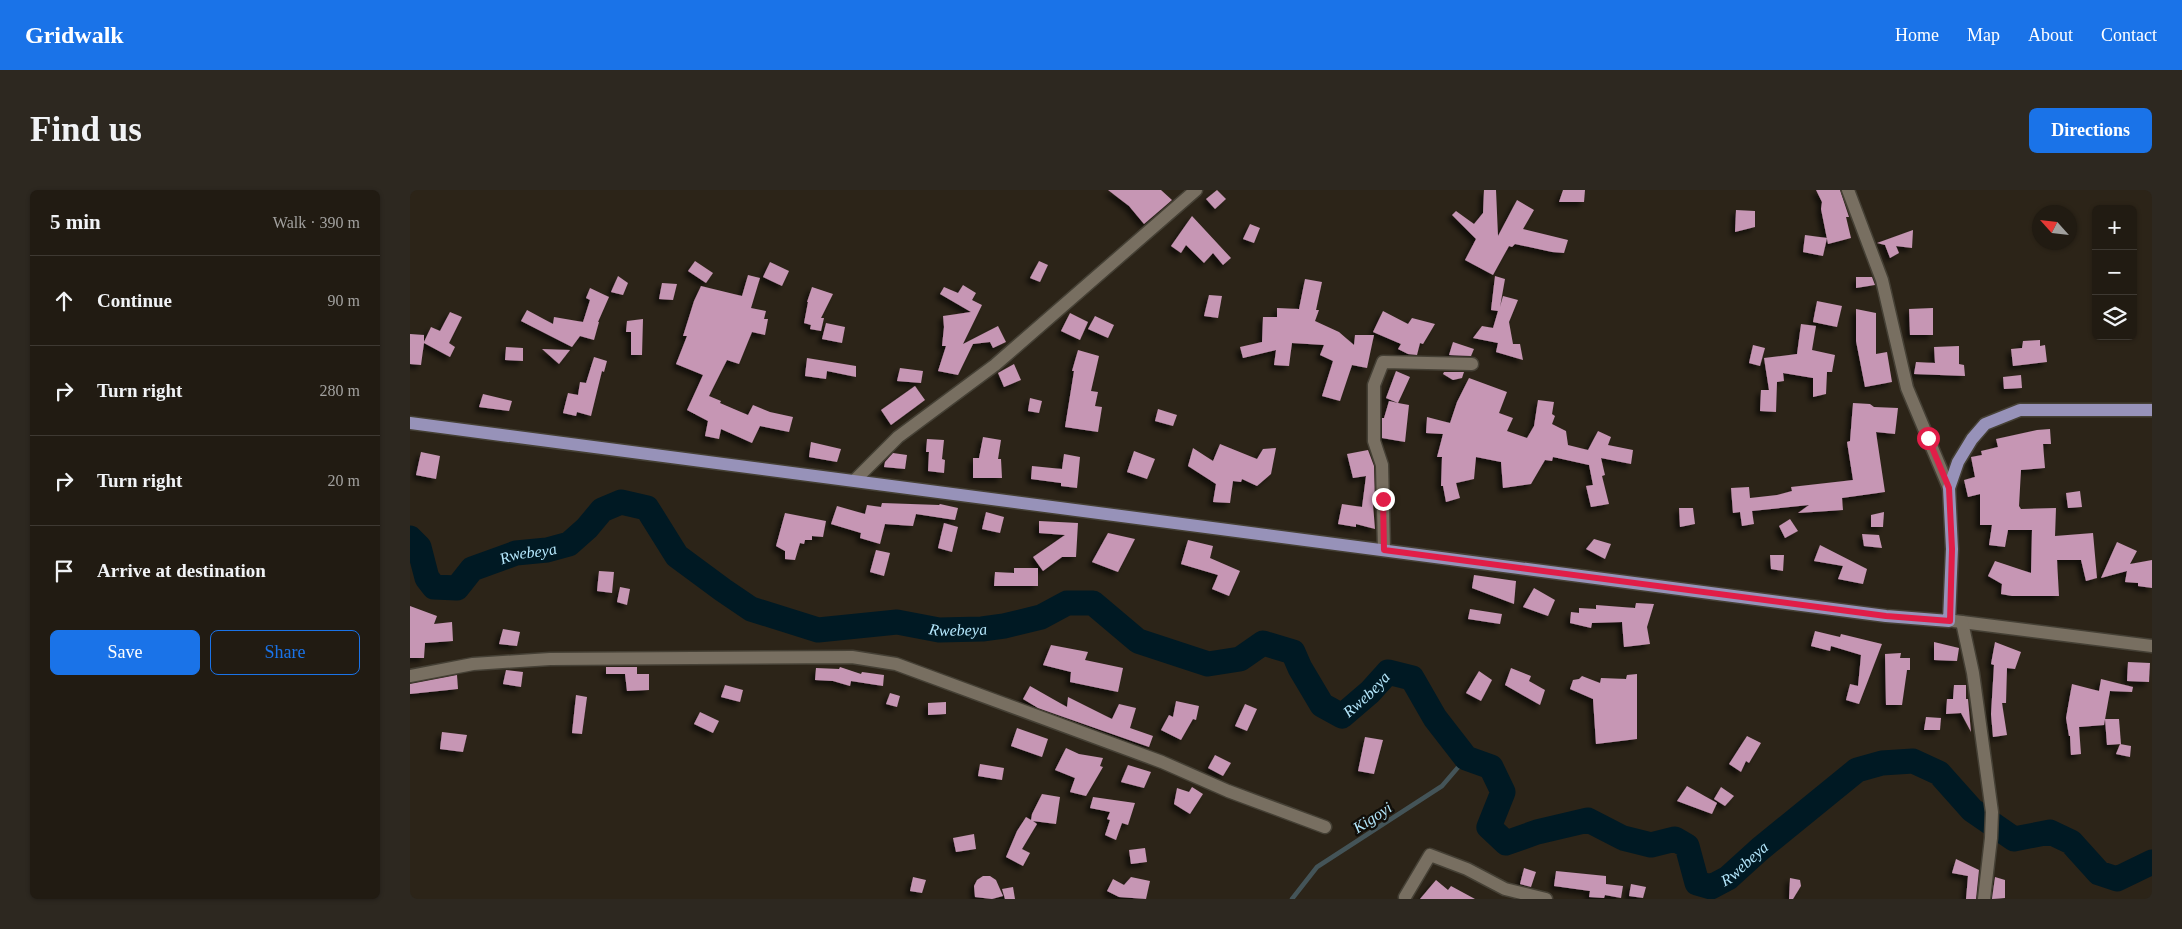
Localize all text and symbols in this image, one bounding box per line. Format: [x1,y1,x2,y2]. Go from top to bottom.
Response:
text: Gridwalk [25,22,124,48]
text: Home [1895,25,1939,45]
text: Map [1967,25,2000,45]
text: About [2028,25,2073,45]
text: Contact [2101,25,2157,45]
button: Directions [2029,108,2152,153]
text: Find us [30,110,142,149]
north arrow [2032,205,2077,250]
map controls [2092,205,2137,340]
button: + [2092,205,2137,250]
text: 5 min [50,210,101,234]
text: Walk · 390 m [273,214,360,231]
button: − [2092,250,2137,295]
icon: ahead [50,287,78,315]
text: Continue [97,290,172,311]
text: 90 m [328,292,360,309]
button: layers [2092,295,2137,340]
icon: right [50,377,78,405]
text: Turn right [97,380,182,401]
text: 280 m [320,382,360,399]
route start [1917,427,1940,450]
icon: right [50,467,78,495]
text: Turn right [97,470,182,491]
text: 20 m [328,472,360,489]
route end [1372,488,1395,511]
water label: Rwebeya [496,540,559,568]
icon: arrive [50,557,78,585]
text: Arrive at destination [97,560,266,581]
water label: Rwebeya [927,620,988,639]
button: Save [50,630,200,675]
button: Share [210,630,360,675]
water label: Rwebeya [1339,668,1393,721]
water label: Kigoyi [1349,799,1395,838]
water label: Rwebeya [1717,838,1771,890]

